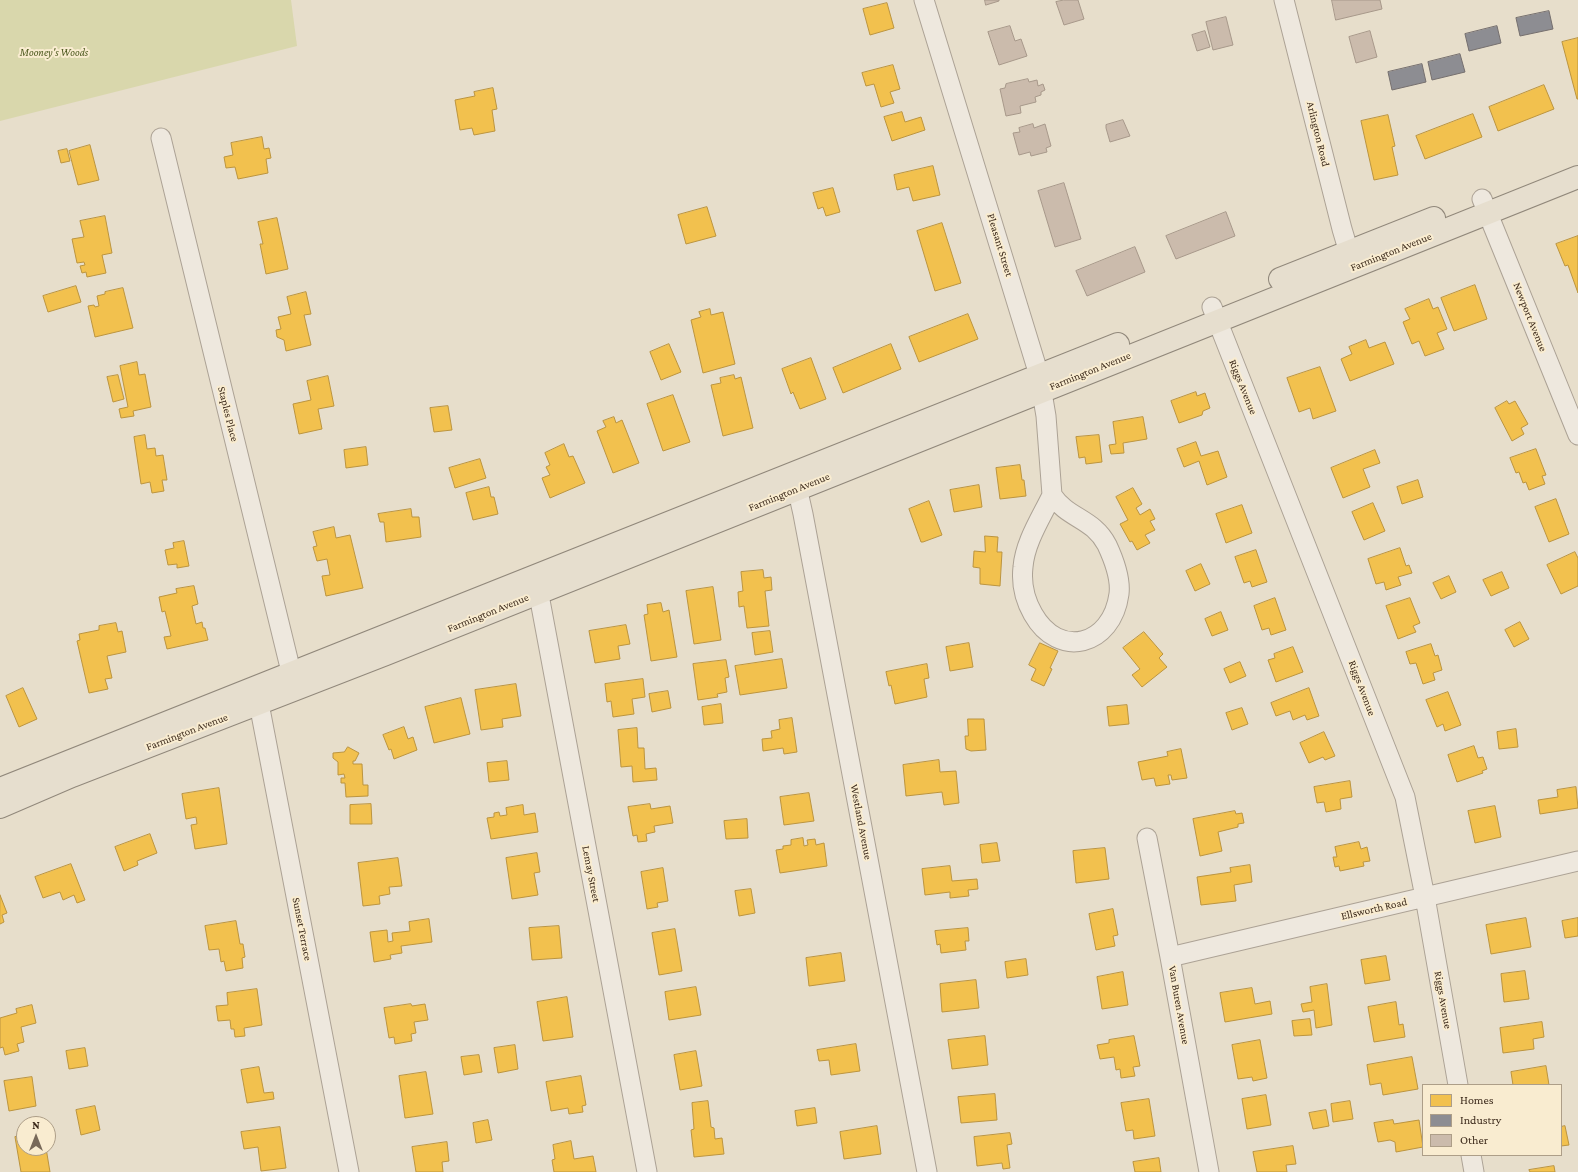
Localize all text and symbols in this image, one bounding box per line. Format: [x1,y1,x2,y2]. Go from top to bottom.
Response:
park label: Mooney's Woods [20,46,88,60]
street label: Arlington Road [1304,100,1332,168]
street label: Pleasant Street [984,212,1016,278]
street label: Farmington Avenue [1348,230,1434,274]
street label: Newport Avenue [1510,281,1550,353]
street label: Farmington Avenue [1047,349,1133,393]
street label: Riggs Avenue [1226,357,1260,417]
street label: Staples Place [215,385,241,443]
street label: Farmington Avenue [746,470,832,514]
street label: Farmington Avenue [445,591,531,635]
street label: Riggs Avenue [1345,658,1379,718]
street label: Farmington Avenue [144,710,230,754]
street label: Westland Avenue [847,783,875,861]
street label: Lemay Street [579,845,603,903]
street label: Ellsworth Road [1340,895,1408,923]
street label: Sunset Terrace [289,896,315,962]
street label: Van Buren Avenue [1166,965,1192,1045]
street label: Riggs Avenue [1431,970,1455,1030]
legend [1422,1084,1562,1156]
text: Homes [1460,1093,1493,1107]
text: Industry [1460,1113,1501,1127]
north arrow [16,1116,56,1156]
text: N [32,1119,40,1131]
text: Other [1460,1133,1488,1147]

